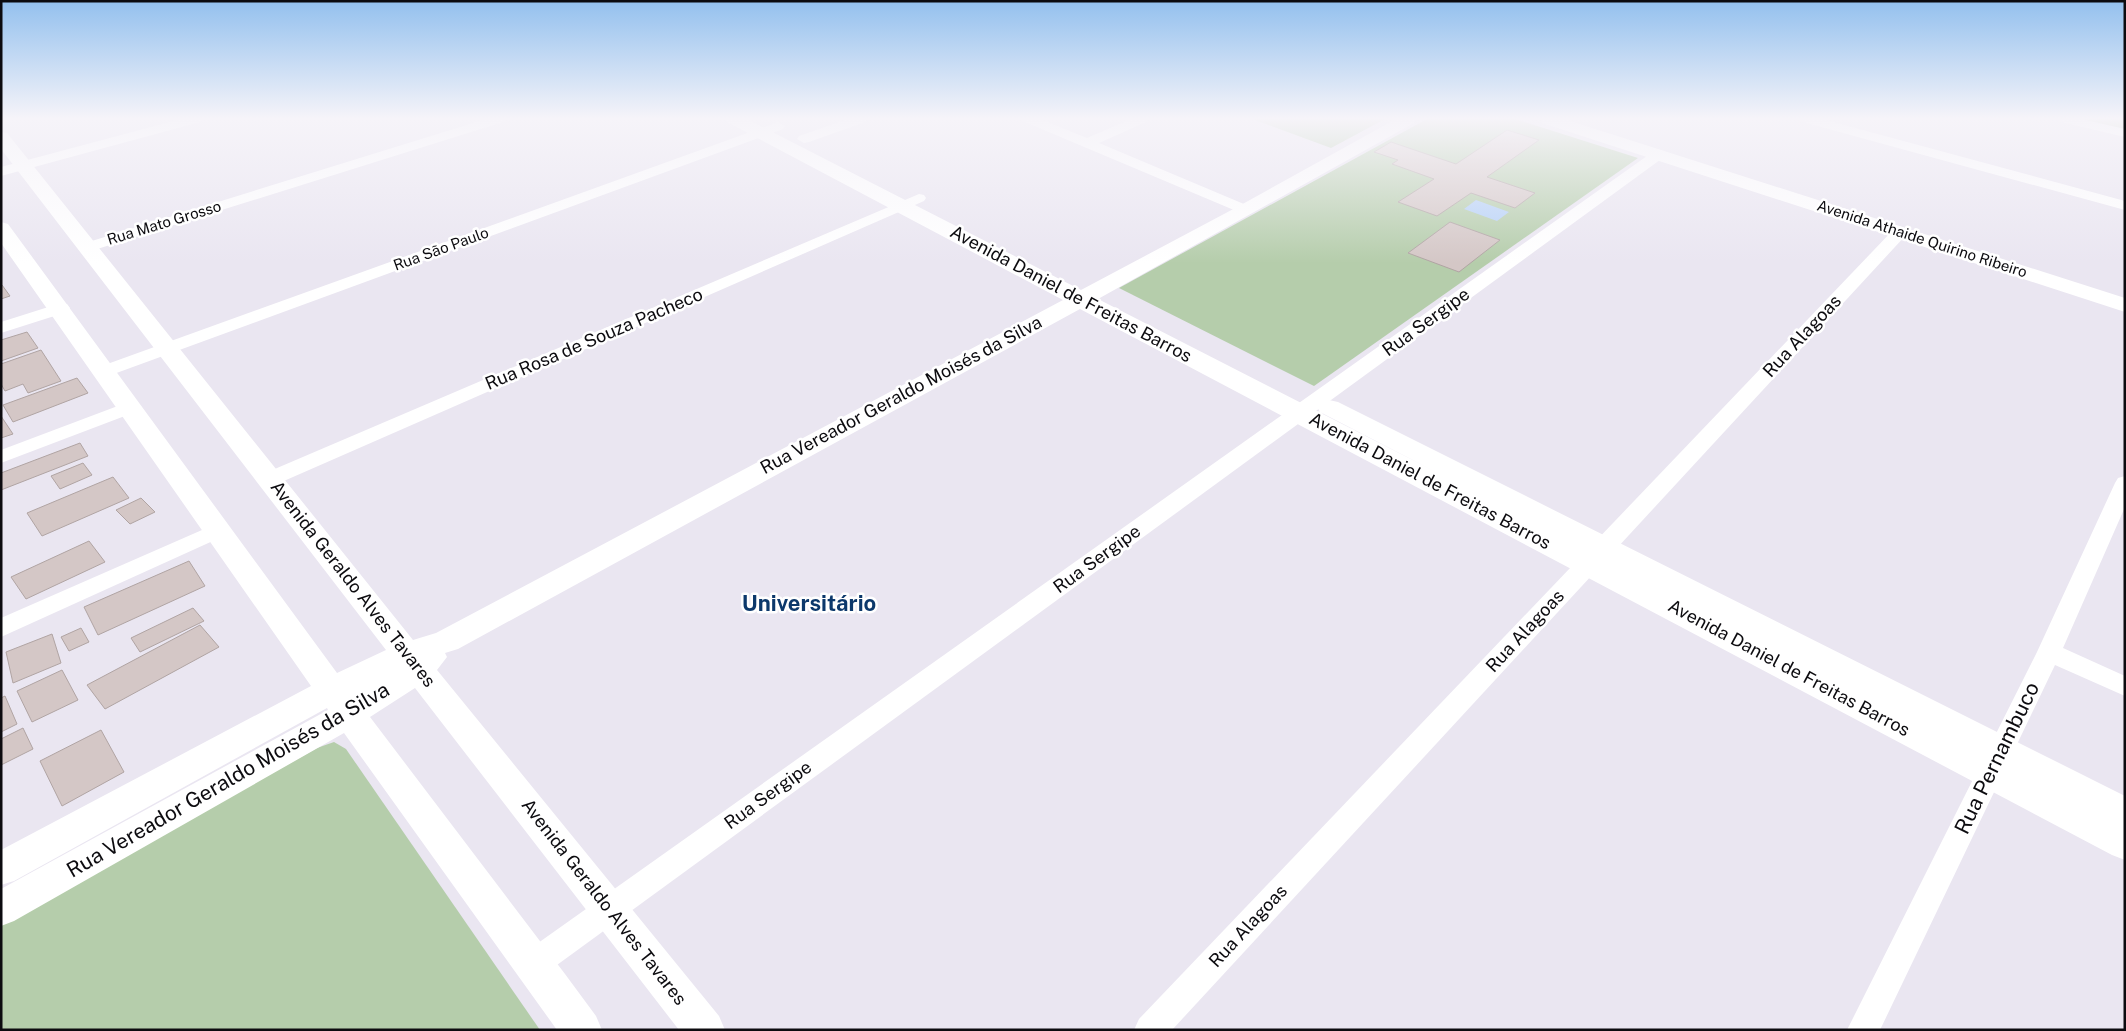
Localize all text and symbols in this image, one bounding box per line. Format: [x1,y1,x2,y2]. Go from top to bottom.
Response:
street label: Avenida Athaide Quirino Ribeiro [1815,196,2029,281]
street label: Rua Mato Grosso [105,197,223,248]
street label: Avenida Daniel de Freitas Barros [947,221,1196,366]
street label: Rua São Paulo [391,223,491,274]
street label: Rua Rosa de Souza Pacheco [482,283,706,394]
street label: Rua Sergipe [1378,283,1473,360]
street label: Rua Alagoas [1758,290,1845,381]
street label: Rua Vereador Geraldo Moisés da Silva [756,311,1045,478]
street label: Avenida Daniel de Freitas Barros [1306,408,1555,553]
street label: Avenida Geraldo Alves Tavares [266,477,440,691]
street label: Rua Sergipe [1049,520,1144,597]
street label: Rua Alagoas [1481,585,1568,676]
district label: Universitário [742,590,876,616]
street label: Avenida Daniel de Freitas Barros [1665,595,1914,740]
street label: Rua Vereador Geraldo Moisés da Silva [62,677,394,883]
street label: Rua Pernambuco [1949,678,2044,838]
street label: Rua Sergipe [720,756,815,833]
street label: Avenida Geraldo Alves Tavares [517,795,691,1009]
street label: Rua Alagoas [1204,880,1291,971]

